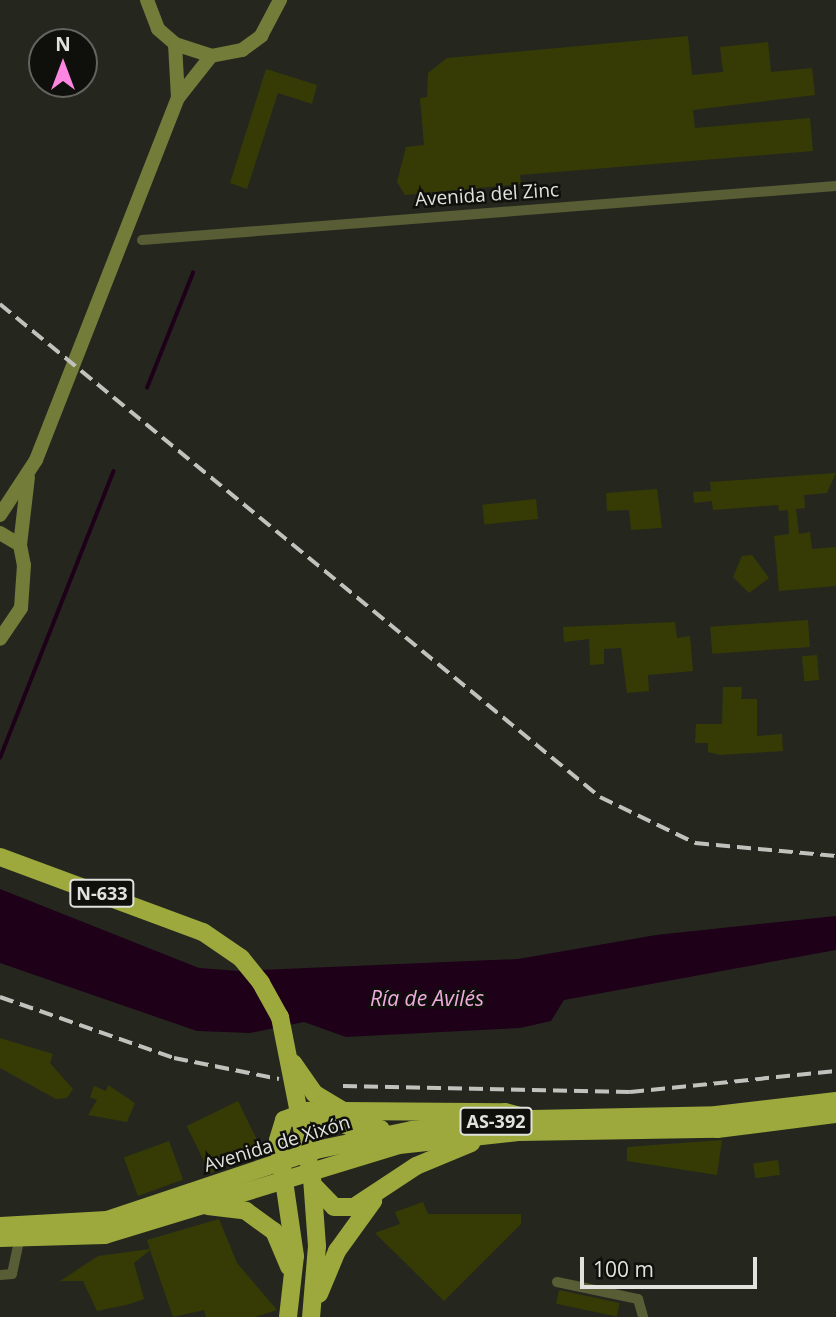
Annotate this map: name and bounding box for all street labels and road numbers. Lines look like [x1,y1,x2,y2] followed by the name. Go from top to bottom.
[414,179,560,211] street label: Avenida del Zinc
[69,878,135,908] road number: N-633
[459,1106,533,1136] road number: AS-392
[201,1111,353,1177] street label: Avenida de Xixón

